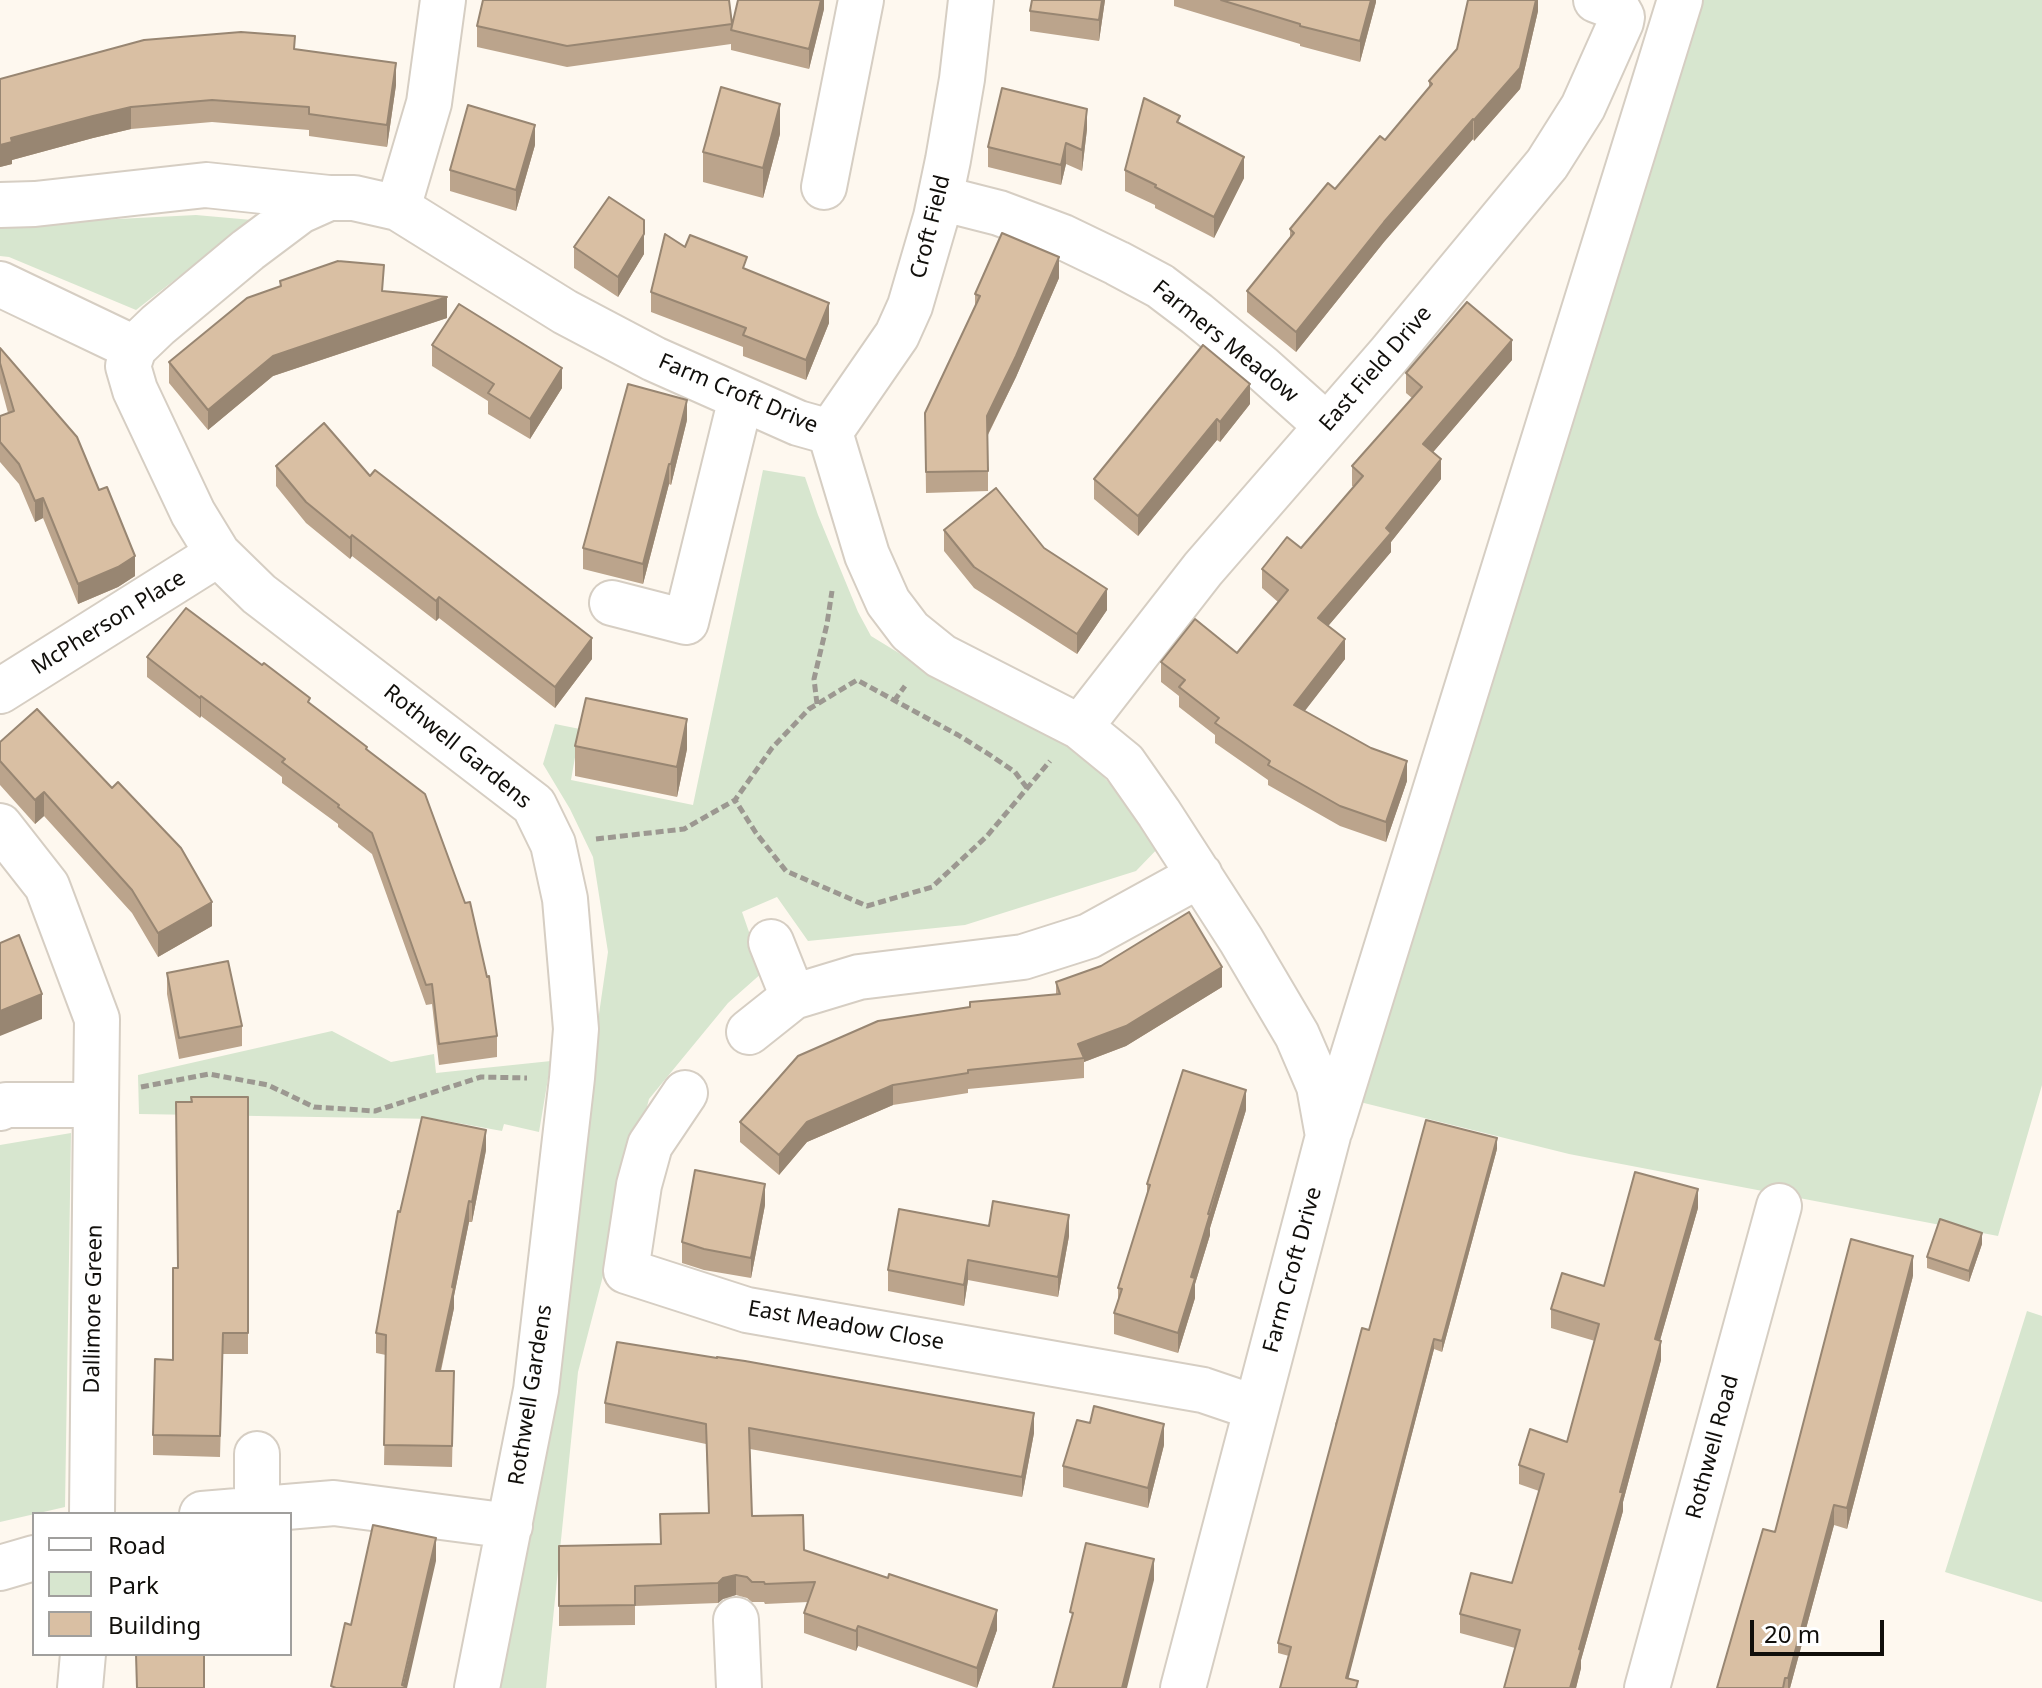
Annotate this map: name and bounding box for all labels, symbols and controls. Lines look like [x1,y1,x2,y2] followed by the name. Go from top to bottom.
[905,172,957,282] street label: Croft Field
[1147,275,1303,409] street label: Farmers Meadow
[1314,301,1438,437] street label: East Field Drive
[654,349,822,439] street label: Farm Croft Drive
[27,565,191,681] street label: McPherson Place
[378,679,536,815] street label: Rothwell Gardens
[1258,1184,1328,1356] street label: Farm Croft Drive
[79,1224,109,1394] street label: Dallimore Green
[746,1296,946,1356] street label: East Meadow Close
[504,1303,558,1487] street label: Rothwell Gardens
[1681,1372,1745,1522] street label: Rothwell Road
[32,1512,292,1656] legend
[108,1528,166,1561] text: Road
[108,1568,159,1601] text: Park
[1754,1604,1888,1654] scale bar
[108,1608,201,1641] text: Building
[1764,1617,1820,1650] text: 20 m

